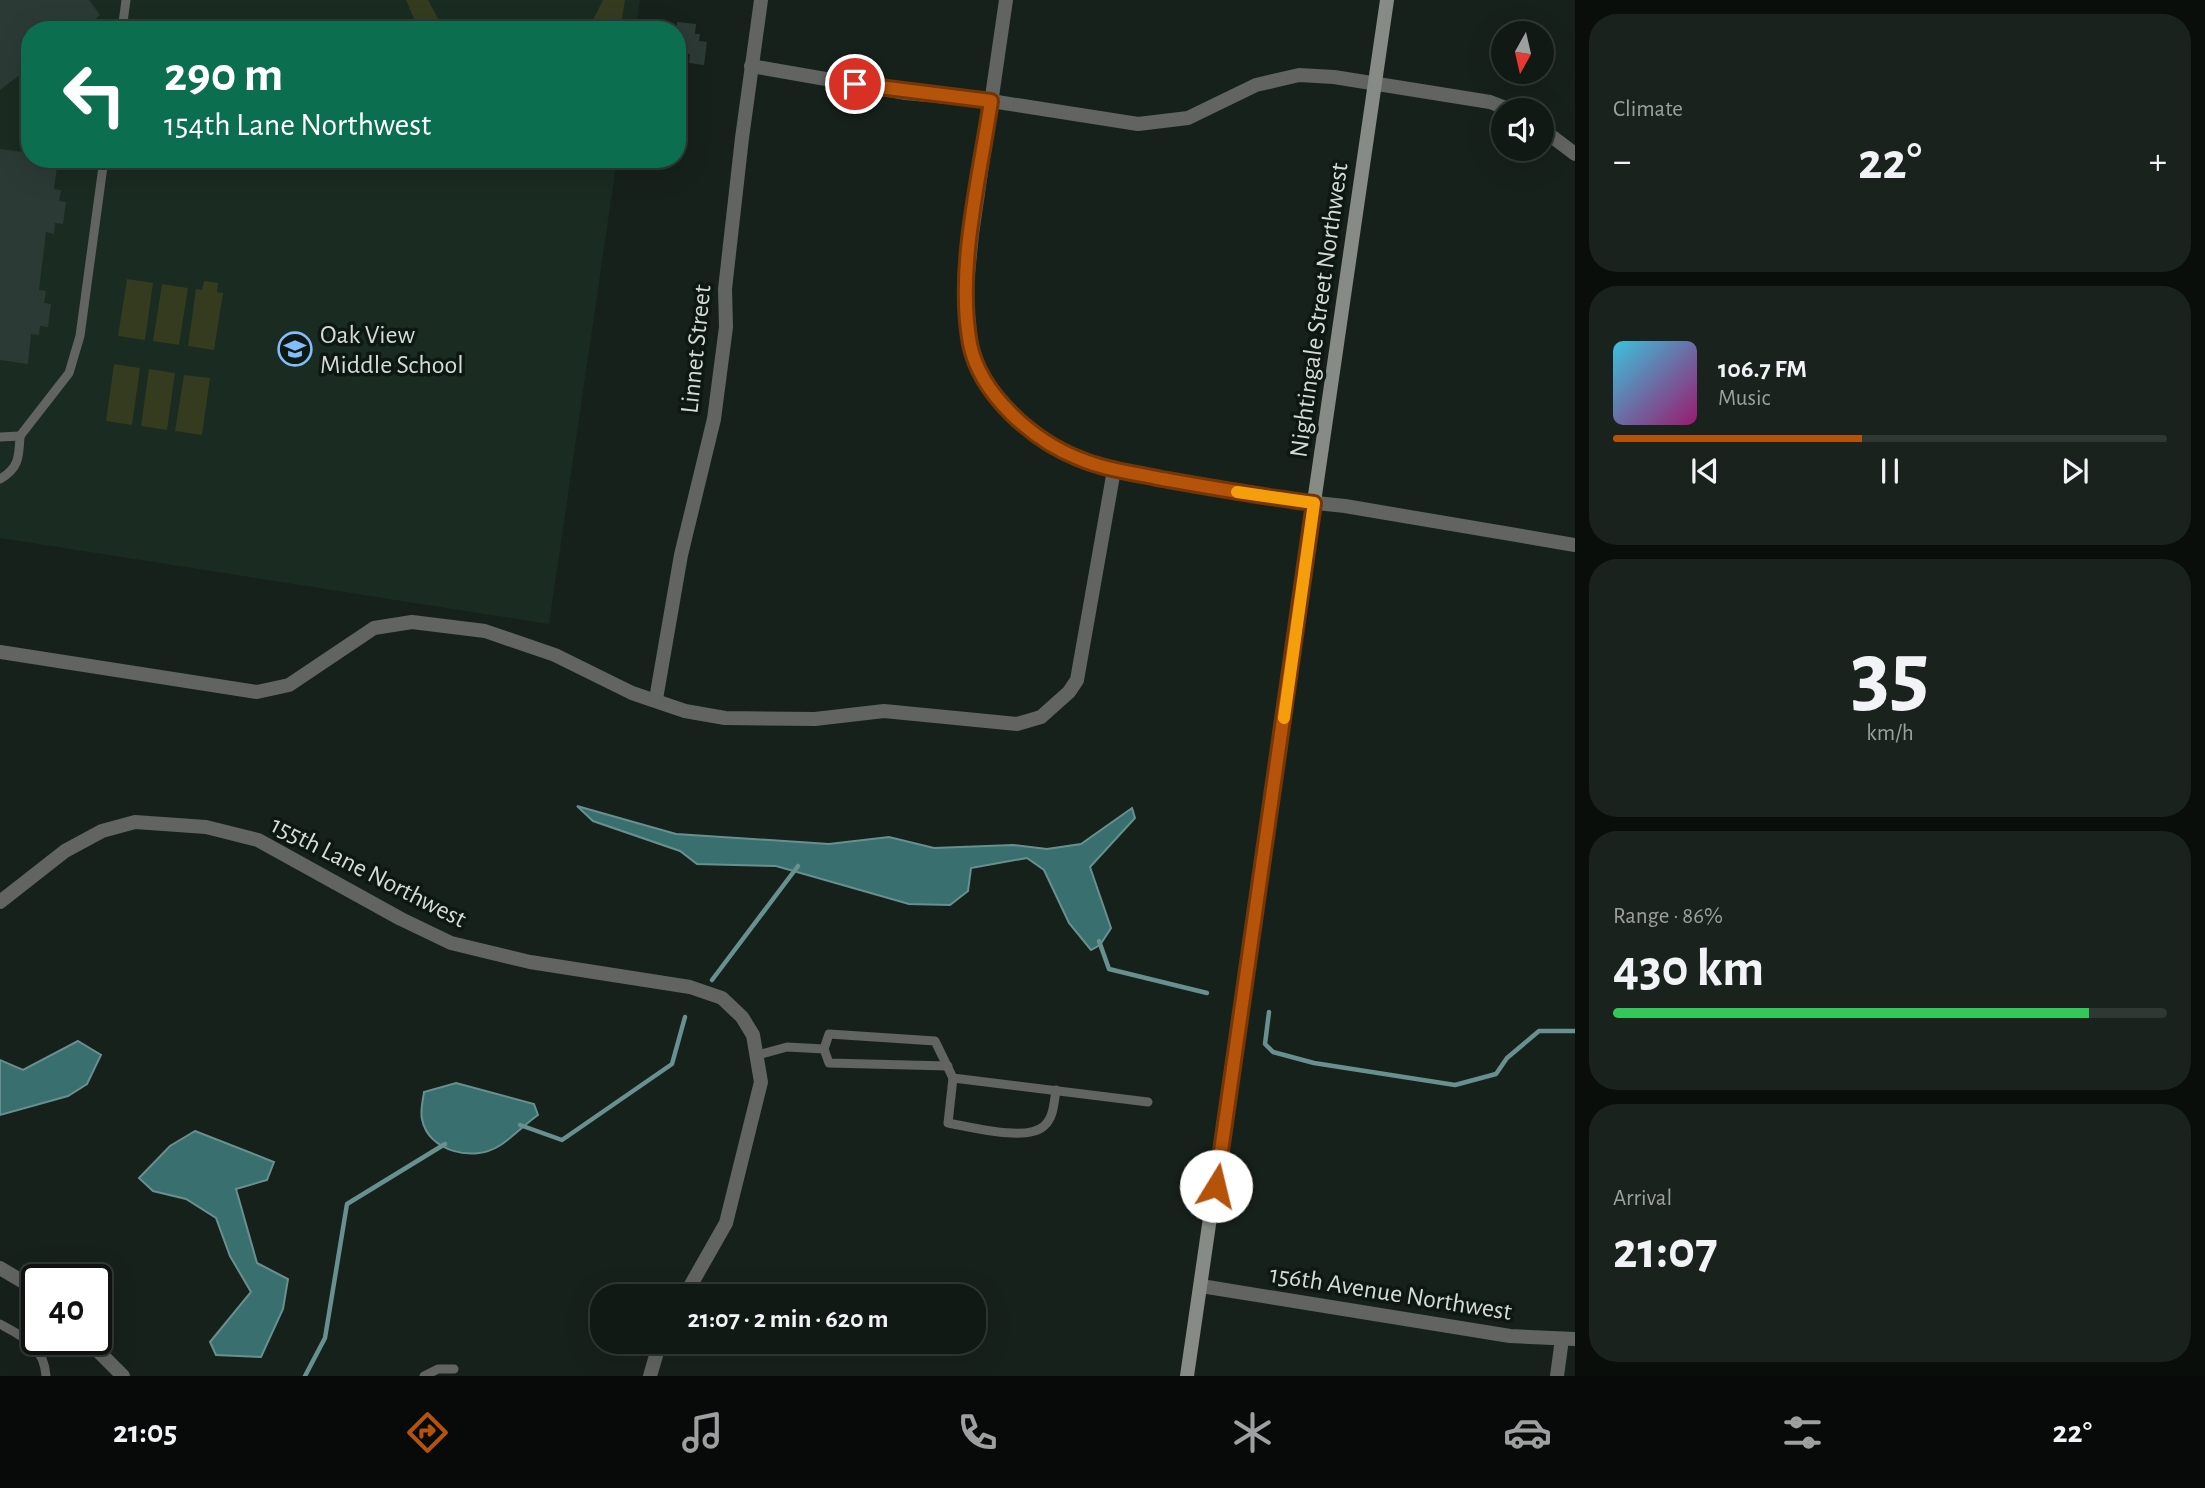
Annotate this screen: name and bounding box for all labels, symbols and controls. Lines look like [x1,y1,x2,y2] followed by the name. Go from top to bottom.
[1491,21,1554,84] north arrow
[1491,21,1554,161] map controls
[49,49,140,140] icon: left
[164,51,283,100] text: 290 m
[825,54,885,114] pin
[836,65,874,103] icon: arrive
[1491,98,1554,161] button: sound
[1613,98,1683,121] text: Climate
[164,109,431,141] text: 154th Lane Northwest
[1858,136,1922,188] text: 22°
[1613,143,1631,181] text: −
[2149,143,2167,181] text: +
[1285,161,1353,459] street label: Nightingale Street Northwest
[676,283,716,415] street label: Linnet Street
[320,322,464,378] place label: Oak View Middle School
[276,330,314,368] school or university icon: Oak View Middle School
[1718,356,1807,382] text: 106.7 FM
[1718,387,1770,410] text: Music
[1686,452,1724,490] icon: previous
[1871,452,1909,490] icon: pause
[2056,452,2094,490] icon: next
[1851,629,1929,720] text: 35
[1866,722,1914,745] text: km/h
[267,811,470,932] street label: 155th Lane Northwest
[1613,905,1723,928] text: Range · 86%
[1613,943,1764,995] text: 430 km
[1179,1149,1253,1223] position arrow
[1613,1187,1672,1210] text: Arrival
[1613,1225,1718,1277] text: 21:07
[1268,1261,1514,1325] street label: 156th Avenue Northwest
[21,1264,112,1355] speed limit sign: 40
[688,1306,888,1332] text: 21:07 · 2 min · 620 m
[403,1408,452,1457] icon: directions
[678,1408,727,1457] icon: music
[953,1408,1002,1457] icon: phone
[1228,1408,1277,1457] icon: climate
[1503,1408,1552,1457] icon: car
[1778,1408,1827,1457] icon: filters
[113,1416,177,1448] text: 21:05
[2052,1416,2092,1448] text: 22°

